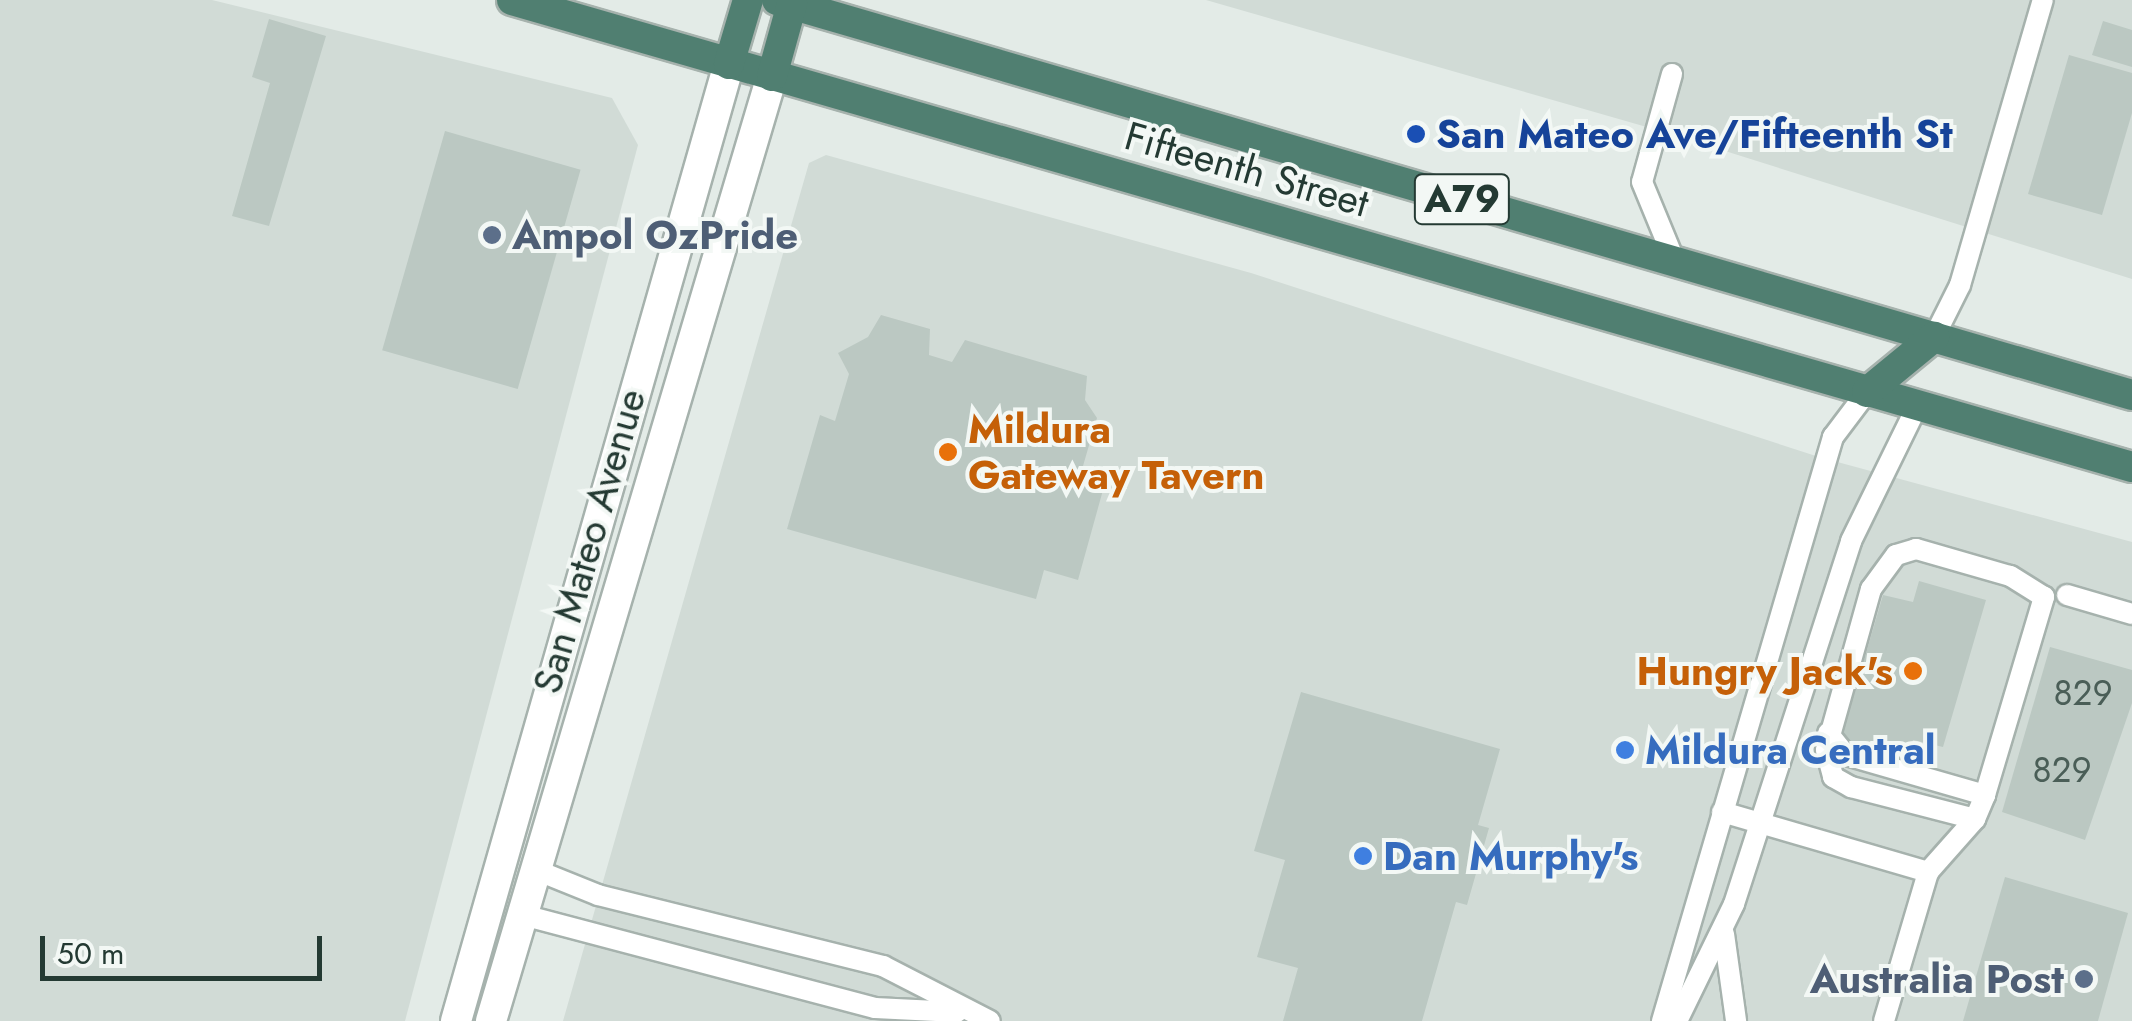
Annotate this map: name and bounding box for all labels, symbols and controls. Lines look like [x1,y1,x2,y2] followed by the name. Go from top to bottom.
[1436,110,1953,158] place label: San Mateo Ave/Fifteenth St
[1119,111,1375,227] street label: Fifteenth Street
[1405,123,1427,145] marker: San Mateo Ave/Fifteenth St
[1412,166,1512,232] road number: A79
[512,211,798,259] place label: Ampol OzPride
[481,224,503,246] marker: Ampol OzPride
[523,383,655,699] street label: San Mateo Avenue
[968,405,1264,499] place label: Mildura Gateway Tavern
[937,441,959,463] marker: Mildura Gateway Tavern
[1637,647,1893,695] place label: Hungry Jack's
[1902,660,1924,682] marker: Hungry Jack's
[2053,672,2113,714] house number: 829
[1645,726,1936,774] place label: Mildura Central
[1614,739,1636,761] marker: Mildura Central
[2032,749,2092,791] house number: 829
[1383,832,1639,880] place label: Dan Murphy's
[1352,845,1374,867] marker: Dan Murphy's
[45,916,328,978] scale bar
[57,932,124,975] text: 50 m
[1810,955,2064,1003] place label: Australia Post
[2073,968,2095,990] marker: Australia Post

